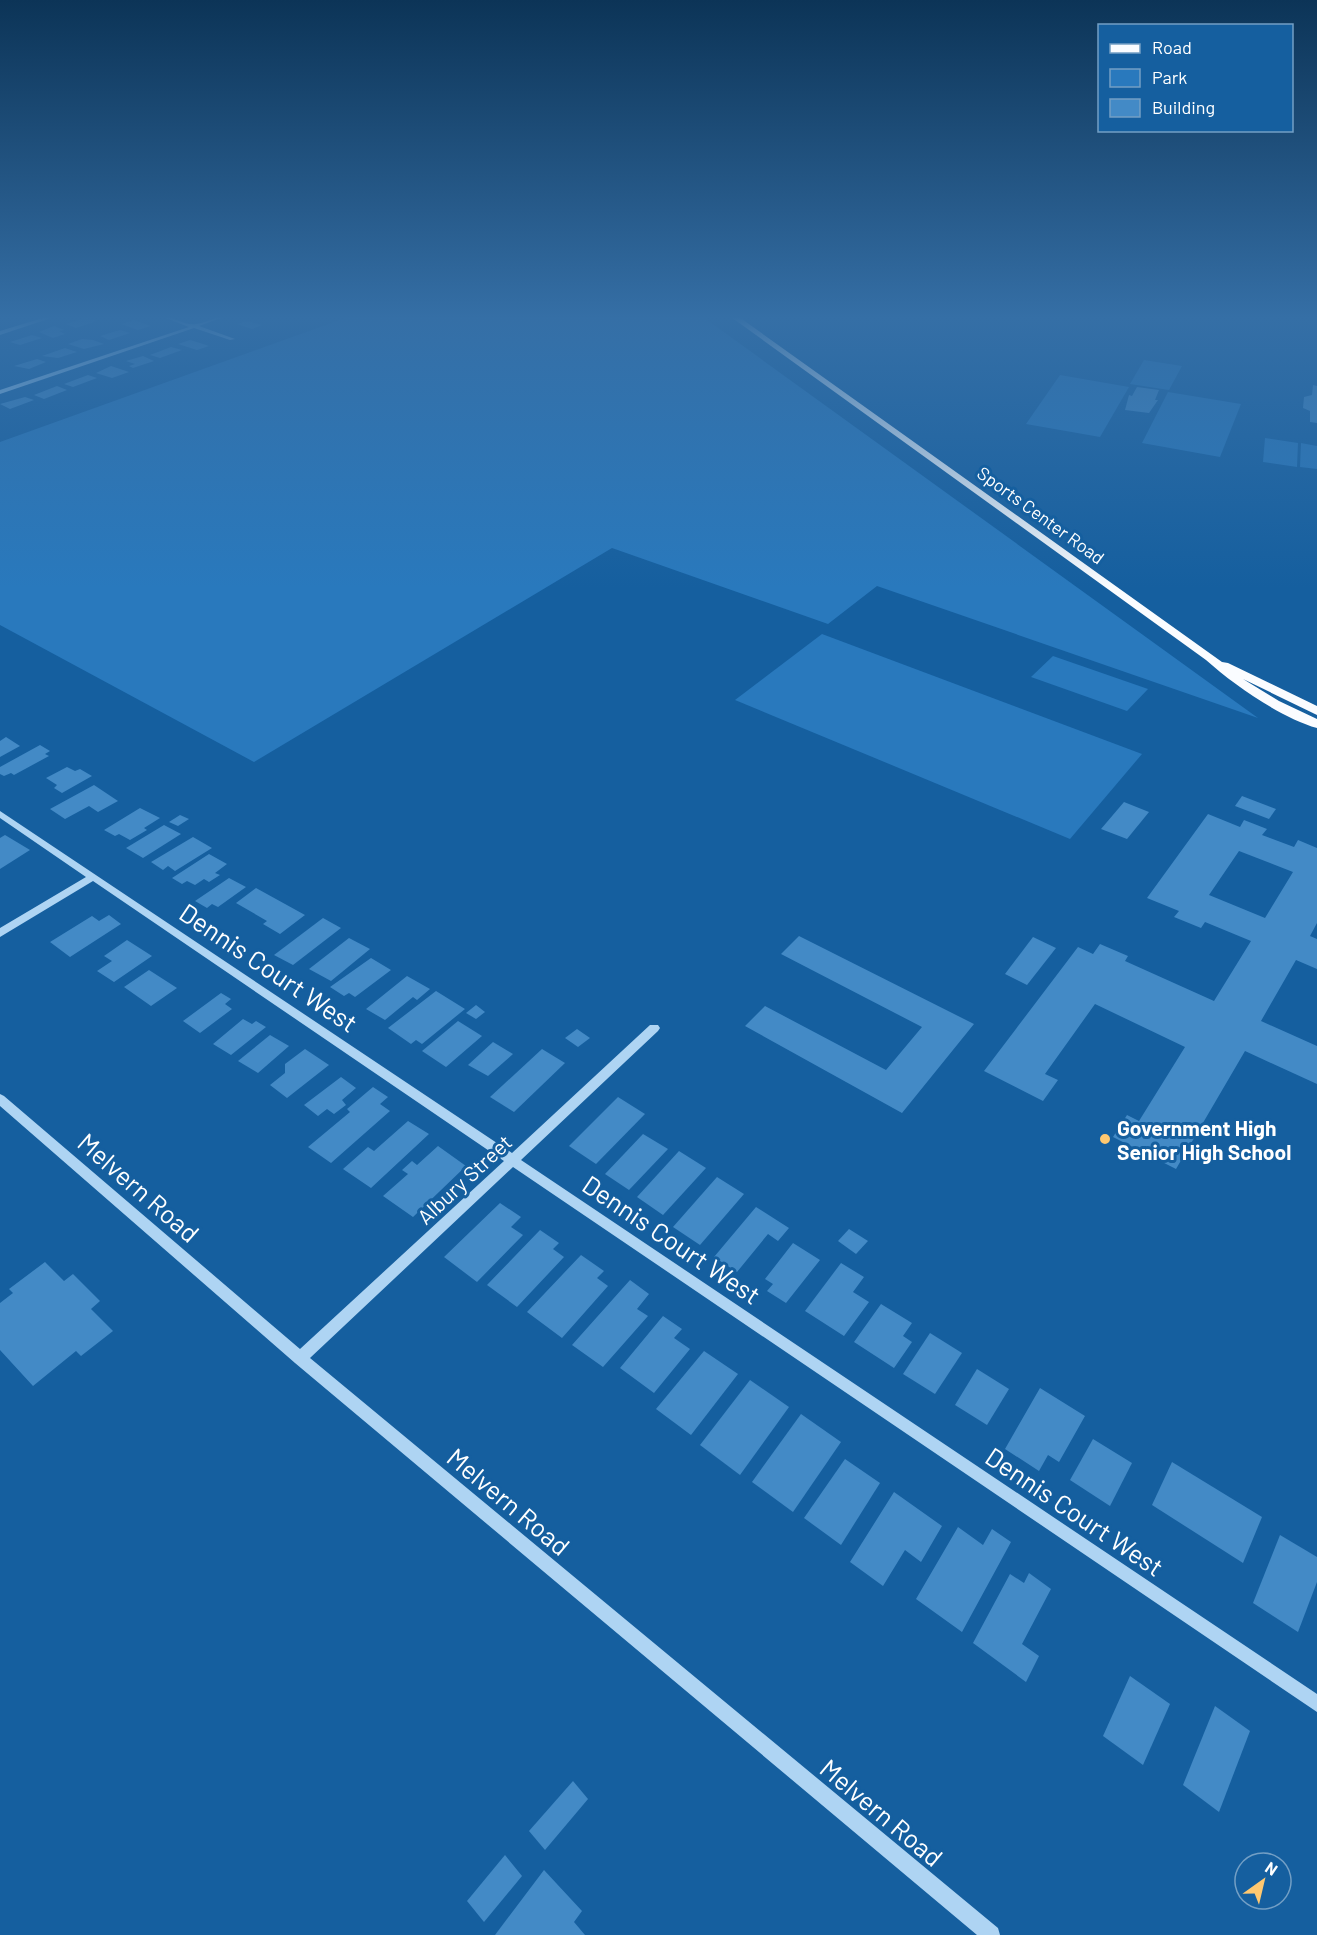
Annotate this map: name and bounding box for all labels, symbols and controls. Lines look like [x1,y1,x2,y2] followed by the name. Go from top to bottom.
[1098,24,1293,132] legend
[1152,36,1192,58] text: Road
[1152,66,1187,88] text: Park
[1152,96,1215,118] text: Building
[973,461,1109,569] street label: Sports Center Road
[174,896,364,1038] street label: Dennis Court West
[1117,1115,1291,1164] place label: Government High Senior High School
[72,1126,206,1248] street label: Melvern Road
[412,1129,516,1229] street label: Albury Street
[1098,1132,1112,1146] marker: Government High Senior High School
[577,1168,767,1310] street label: Dennis Court West
[980,1440,1170,1582] street label: Dennis Court West
[441,1441,577,1561] street label: Melvern Road
[814,1752,950,1872] street label: Melvern Road
[1233,1851,1293,1911] north arrow
[1262,1857,1281,1879] text: N

